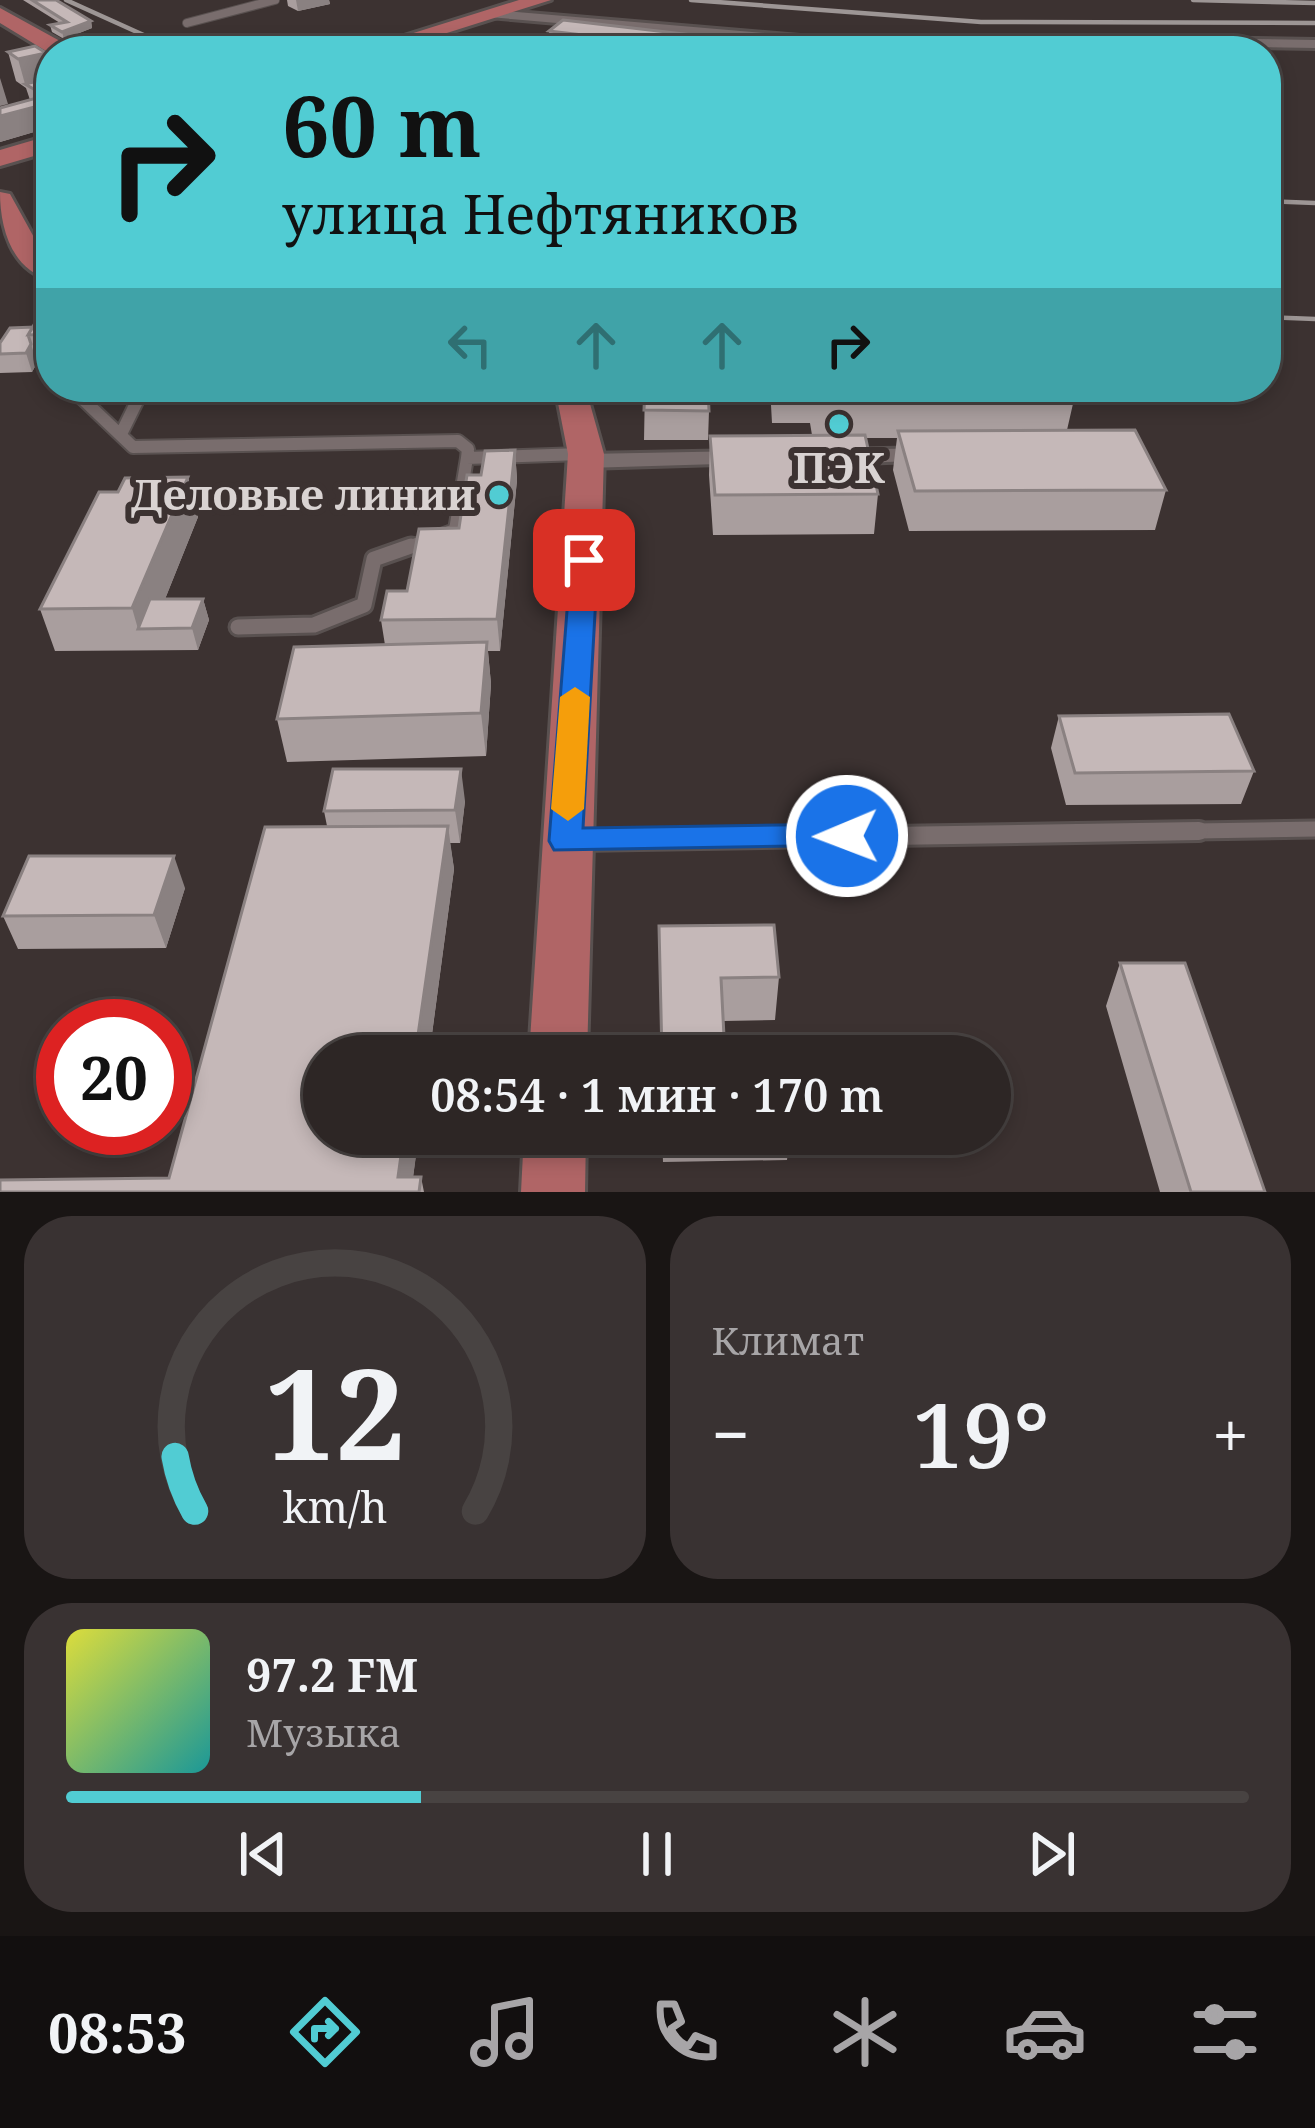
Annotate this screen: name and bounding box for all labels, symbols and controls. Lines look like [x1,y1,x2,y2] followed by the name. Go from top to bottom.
[282,67,482,182] text: 60 m
[84,84,240,240] icon: right
[282,176,799,250] text: улица Нефтяников
[437,312,503,378] icon: left
[563,312,629,378] icon: ahead
[689,312,755,378] icon: ahead
[815,312,881,378] icon: right
[826,411,852,437] marker: ПЭК
[793,438,885,495] place label: ПЭК
[131,465,475,522] place label: Деловые линии
[486,482,512,508] marker: Деловые линии
[533,509,635,611] pin
[551,527,617,593] icon: arrive
[784,773,910,899] position arrow
[36,999,192,1155] speed limit sign: 20
[430,1064,884,1125] text: 08:54 · 1 мин · 170 m
[712,1313,864,1366] text: Климат
[264,1327,405,1497] text: 12
[912,1372,1050,1494] text: 19°
[712,1388,750,1478] text: −
[1212,1388,1249,1478] text: +
[282,1476,387,1535] text: km/h
[246,1644,418,1705] text: 97.2 FM
[246,1705,401,1758] text: Музыка
[230,1821,296,1887] icon: previous
[624,1821,690,1887] icon: pause
[1019,1821,1085,1887] icon: next
[283,1990,367,2074] icon: directions
[463,1990,547,2074] icon: music
[643,1990,727,2074] icon: phone
[823,1990,907,2074] icon: climate
[1003,1990,1087,2074] icon: car
[1183,1990,1267,2074] icon: filters
[48,1995,187,2069] text: 08:53

